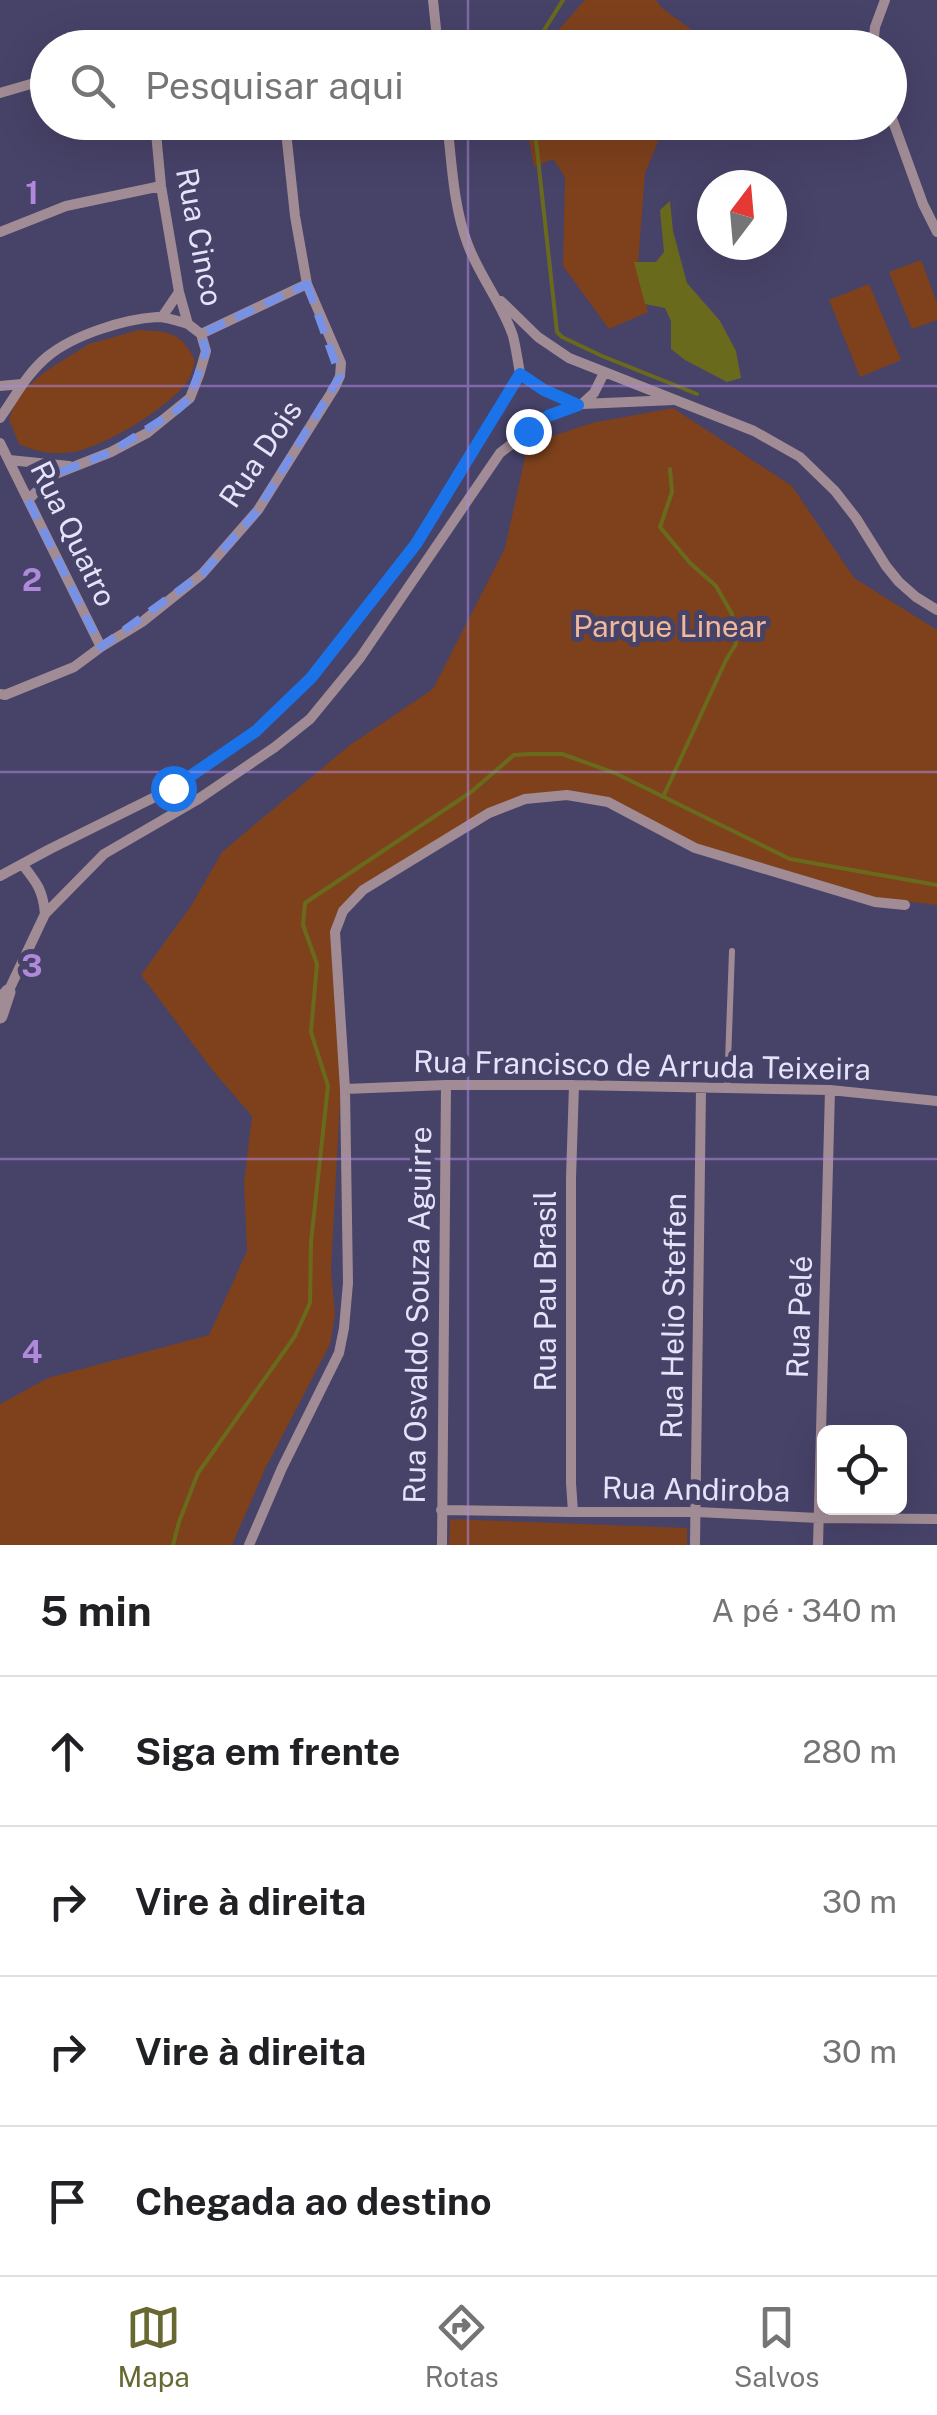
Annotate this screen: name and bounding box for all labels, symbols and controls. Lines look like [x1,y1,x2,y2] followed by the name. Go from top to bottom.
[30,30,907,140] search box
[65,58,120,113] icon: search
[145,63,404,108] text: Pesquisar aqui
[169,165,231,309] street label: Rua Cinco
[697,170,787,260] north arrow
[25,174,39,211] text: 1
[211,393,309,514] street label: Rua Dois
[506,409,552,455] route end
[23,455,125,612] street label: Rua Quatro
[22,561,42,598] text: 2
[573,608,767,644] park label: Parque Linear
[151,766,197,812] route start
[21,947,43,984] text: 3
[413,1043,871,1087] street label: Rua Francisco de Arruda Teixeira
[396,1126,438,1504] street label: Rua Osvaldo Souza Aguirre
[527,1190,563,1392] street label: Rua Pau Brasil
[653,1193,693,1439] street label: Rua Helio Steffen
[779,1255,819,1379] street label: Rua Pelé
[22,1333,43,1370] text: 4
[817,1425,907,1515] map controls
[817,1425,907,1515] button: locate
[602,1469,791,1509] street label: Rua Andiroba
[40,1586,152,1635] text: 5 min
[712,1592,897,1629] text: A pé · 340 m
[40,1724,95,1779] icon: ahead
[135,1729,401,1774] text: Siga em frente
[802,1733,897,1770] text: 280 m
[40,1874,95,1929] icon: right
[135,1879,366,1924] text: Vire à direita
[822,1883,897,1920] text: 30 m
[40,2024,95,2079] icon: right
[135,2029,366,2074] text: Vire à direita
[822,2033,897,2070] text: 30 m
[40,2174,95,2229] icon: arrive
[135,2179,492,2224] text: Chegada ao destino
[118,2300,190,2393] tab: Mapa
[425,2300,499,2393] tab: Rotas
[734,2300,819,2393] tab: Salvos

